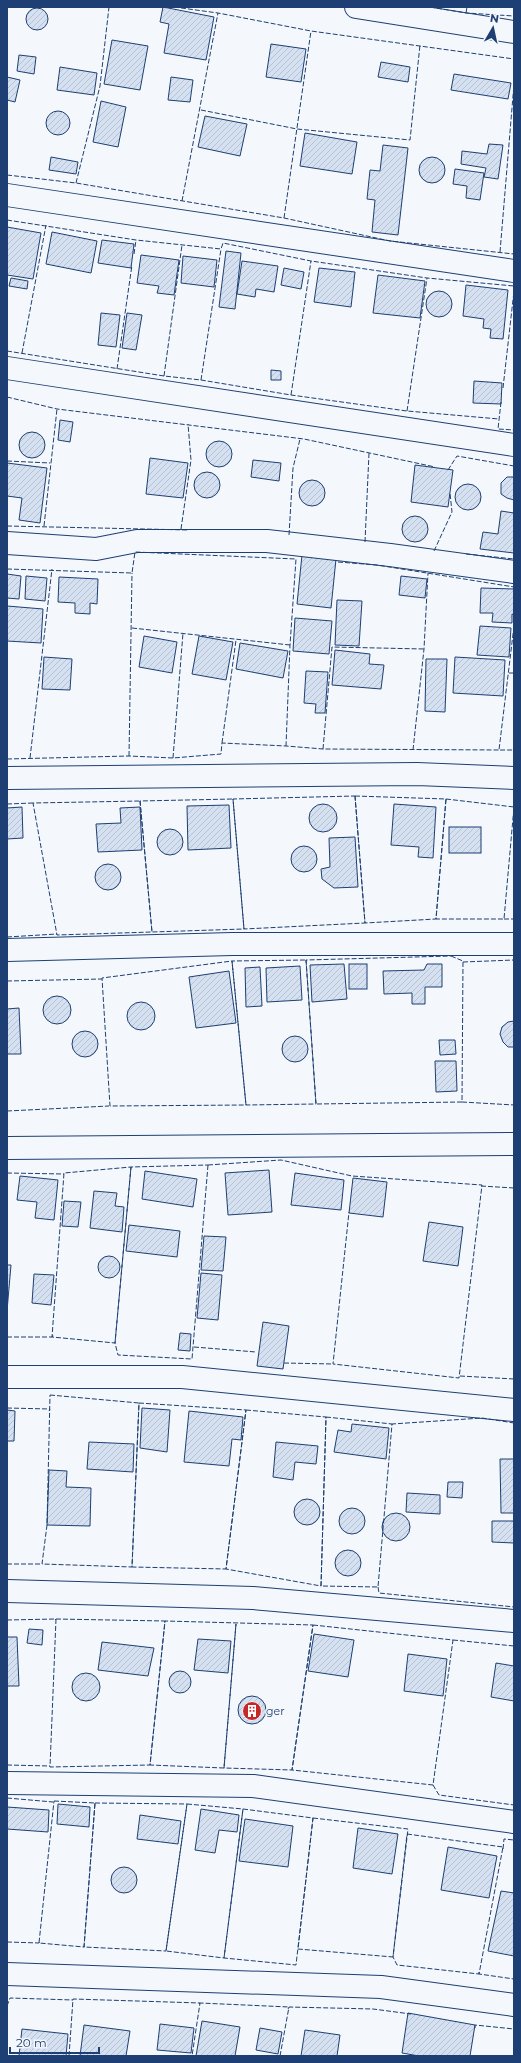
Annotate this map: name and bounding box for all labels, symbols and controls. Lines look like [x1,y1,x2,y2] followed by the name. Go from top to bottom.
[473,8,513,48] north arrow
[489,11,500,26] text: N
[241,1700,263,1722] building icon: ger
[266,1704,285,1718] place label: ger
[10,2029,99,2055] scale bar
[16,2035,47,2050] text: 20 m

